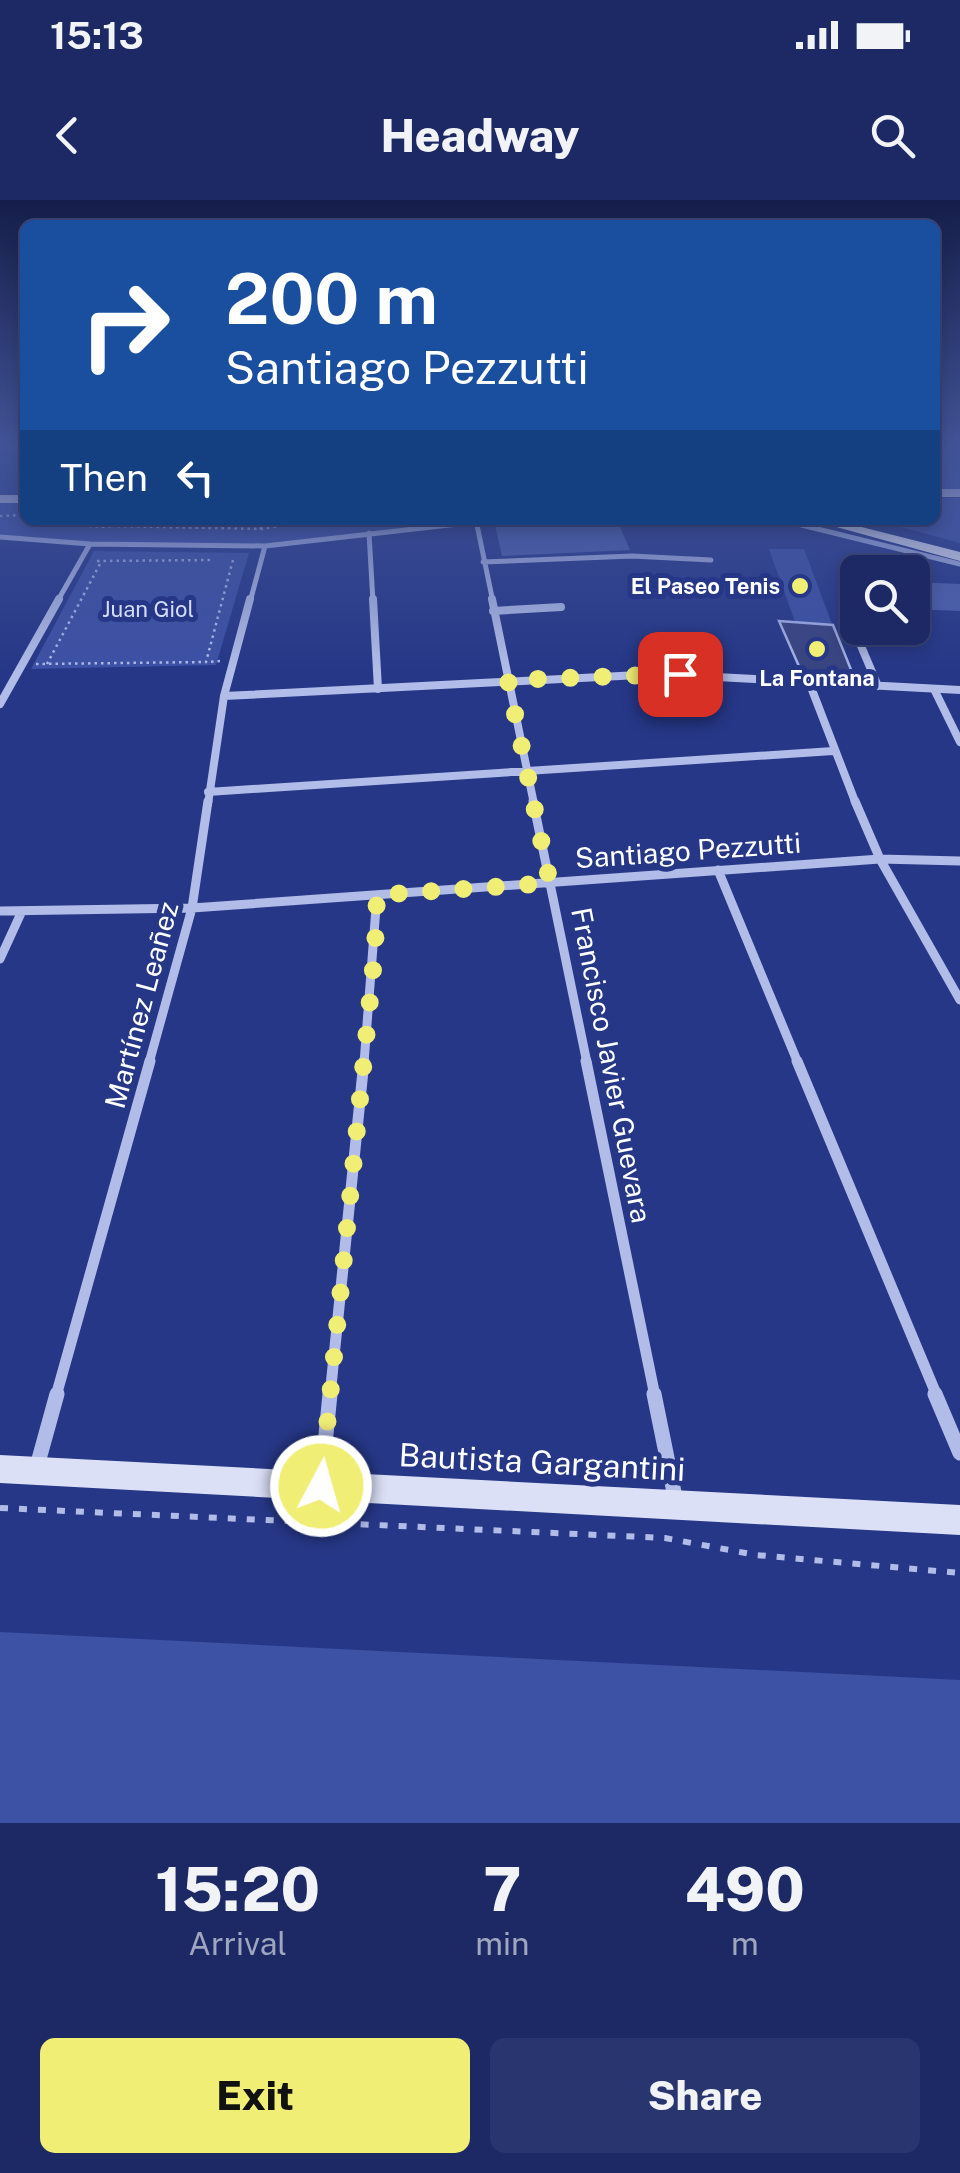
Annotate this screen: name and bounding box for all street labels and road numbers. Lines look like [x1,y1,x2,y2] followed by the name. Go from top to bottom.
[574,826,802,874] street label: Santiago Pezzutti
[98,898,184,1112] street label: Martínez Leañez
[565,905,659,1225] street label: Francisco Javier Guevara
[398,1436,686,1488] street label: Bautista Gargantini

